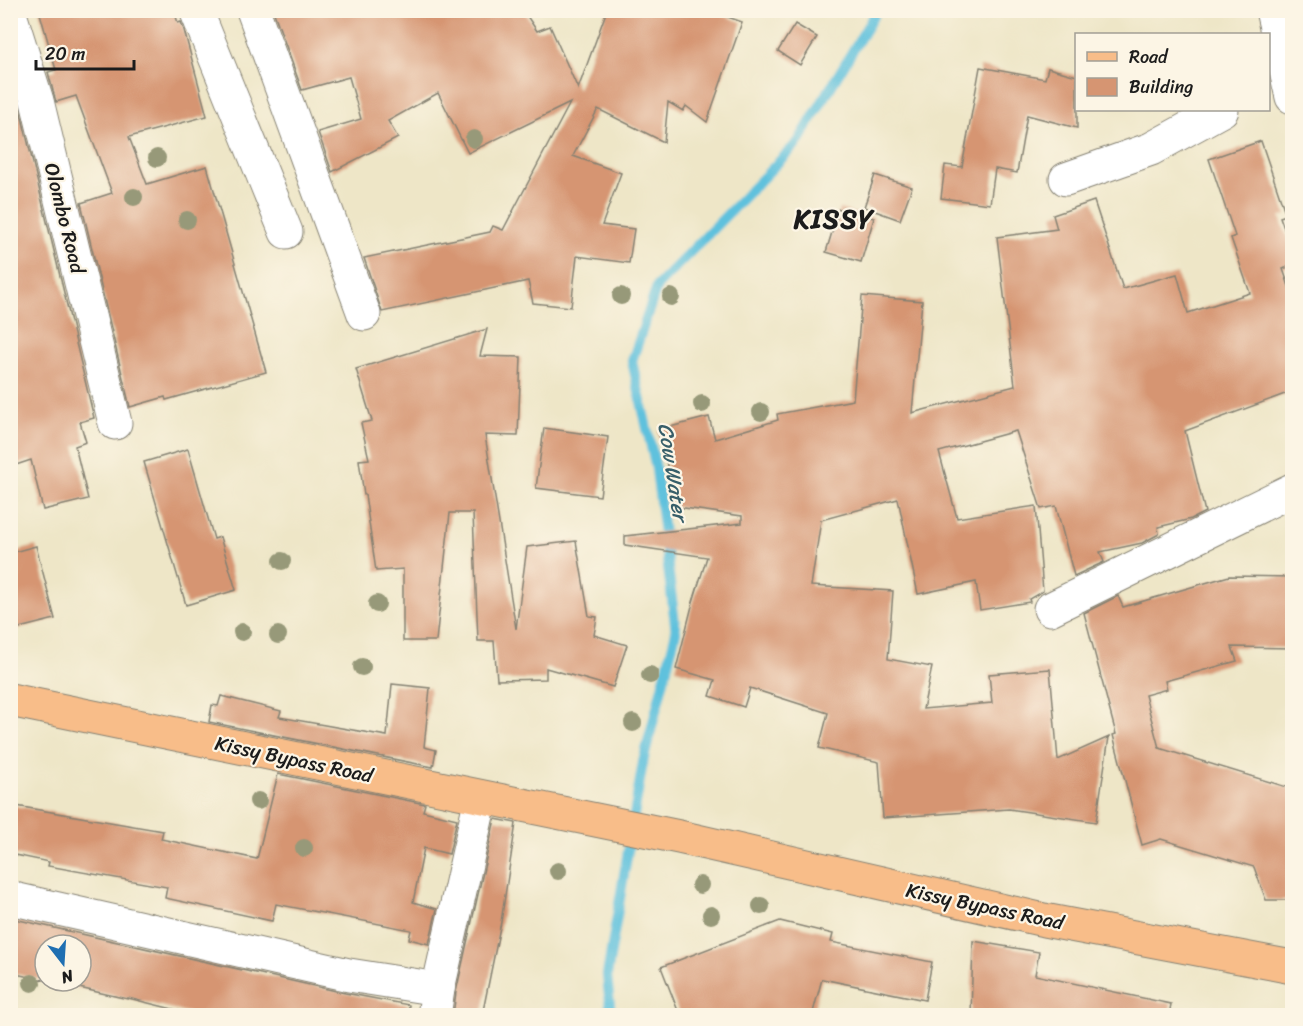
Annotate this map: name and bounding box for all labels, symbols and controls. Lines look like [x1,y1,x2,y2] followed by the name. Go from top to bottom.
[36,33,134,71] scale bar
[1075,33,1270,111] legend
[45,38,85,70] text: 20 m
[1129,41,1169,73] text: Road
[1129,71,1193,103] text: Building
[34,159,95,279] street label: Olombo Road
[793,196,875,242] district label: KISSY
[647,420,700,527] water label: Cow Water
[212,726,378,794] street label: Kissy Bypass Road
[903,873,1069,941] street label: Kissy Bypass Road
[33,933,93,993] north arrow
[57,961,78,993] text: N

